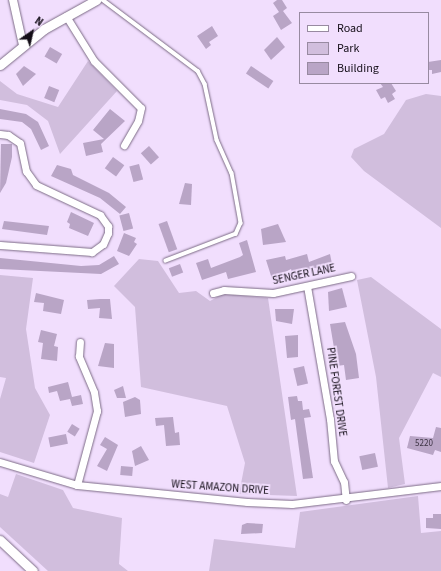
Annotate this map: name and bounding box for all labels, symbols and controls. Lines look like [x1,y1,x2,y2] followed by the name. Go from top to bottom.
[12,12,52,52] north arrow
[299,12,429,84] legend
[32,13,46,30] text: N
[337,20,363,37] text: Road
[337,40,359,57] text: Park
[337,60,379,77] text: Building
[271,262,337,288] street label: SENGER LANE
[323,346,349,438] street label: PINE FOREST DRIVE
[415,439,433,449] house number: 5220
[171,478,269,498] street label: WEST AMAZON DRIVE

